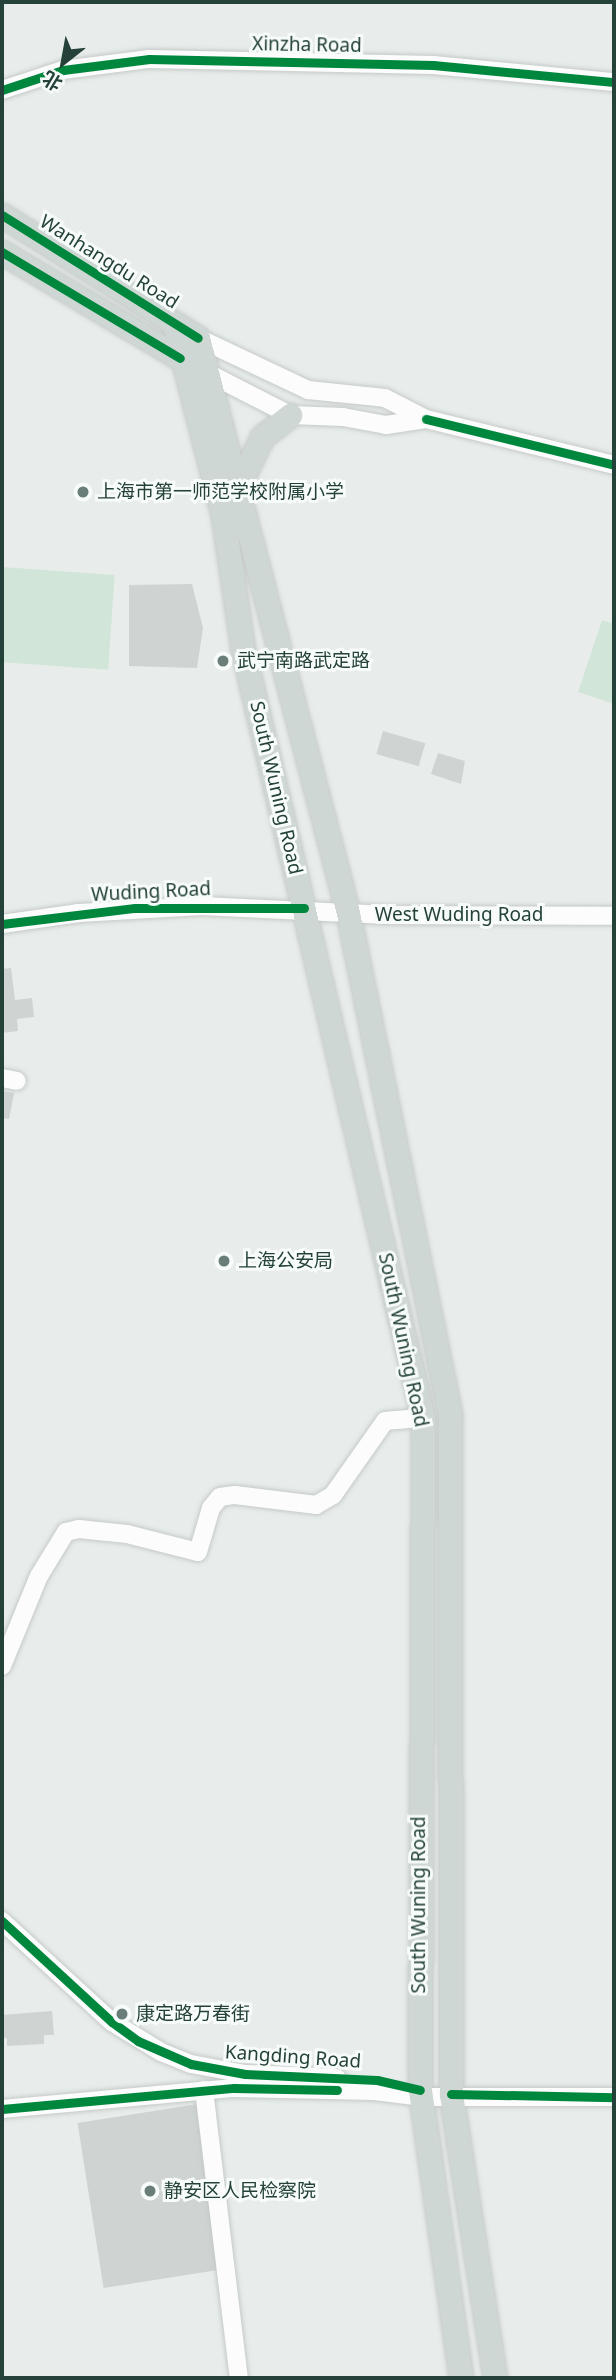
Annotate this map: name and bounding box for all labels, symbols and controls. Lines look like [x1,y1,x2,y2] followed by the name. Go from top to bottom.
[28,28,98,98] north arrow
[252,33,362,57] street label: Xinzha Road
[37,65,67,97] text: 北
[35,210,183,314] street label: Wanhangdu Road
[97,481,344,503] place label: 上海市第一师范学校附属小学
[75,484,91,500] marker: 上海市第一师范学校附属小学
[237,650,370,672] place label: 武宁南路武定路
[215,653,231,669] marker: 武宁南路武定路
[245,699,307,877] street label: South Wuning Road
[91,877,211,907] street label: Wuding Road
[375,904,543,926] street label: West Wuding Road
[238,1250,333,1272] place label: 上海公安局
[373,1251,433,1429] street label: South Wuning Road
[216,1253,232,1269] marker: 上海公安局
[408,1816,430,1994] street label: South Wuning Road
[136,2003,250,2025] place label: 康定路万春街
[114,2006,130,2022] marker: 康定路万春街
[224,2041,362,2073] street label: Kangding Road
[164,2180,316,2202] place label: 静安区人民检察院
[142,2183,158,2199] marker: 静安区人民检察院

